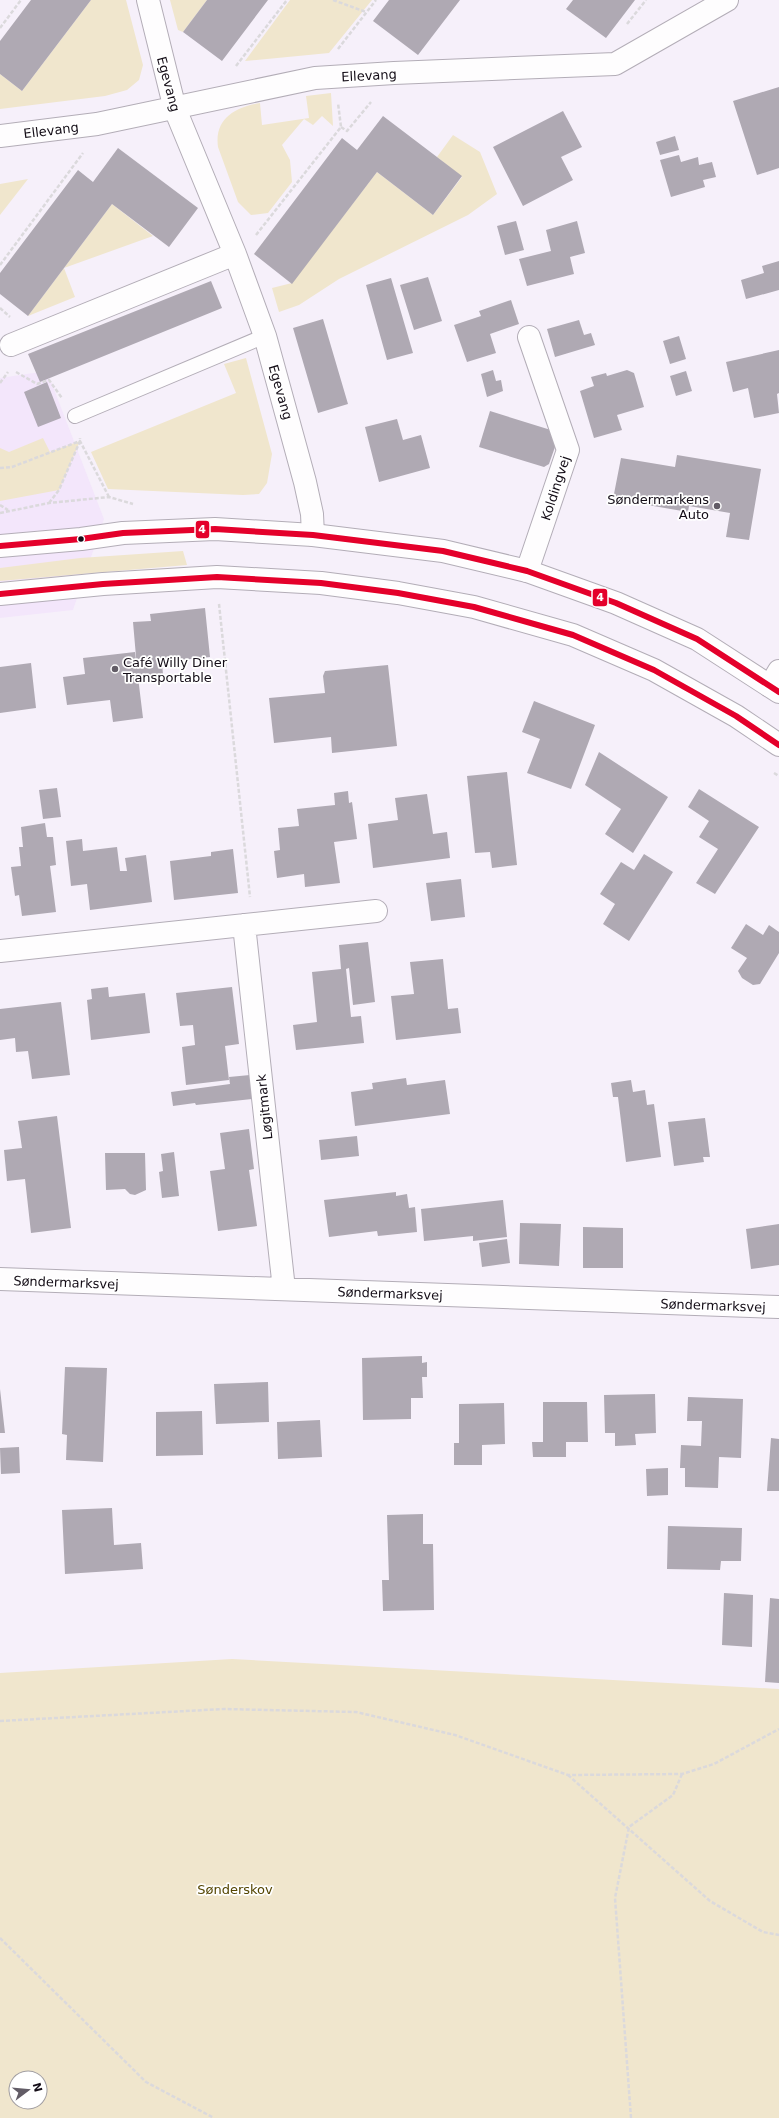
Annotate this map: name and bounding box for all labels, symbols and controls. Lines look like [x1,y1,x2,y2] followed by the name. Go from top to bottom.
[154,55,183,113] street label: Egevang
[341,67,397,84] street label: Ellevang
[23,120,80,141] street label: Ellevang
[266,363,296,421] street label: Egevang
[538,454,573,522] street label: Koldingvej
[607,492,709,522] place label: Søndermarkens Auto
[712,501,722,511] marker: Søndermarkens Auto
[195,520,210,539] line badge: 4
[198,523,206,536] text: 4
[76,534,86,544] unlabelled marker
[592,588,608,607] line badge: 4
[596,591,604,604] text: 4
[122,655,228,685] place label: Café Willy Diner Transportable
[110,664,120,674] marker: Café Willy Diner Transportable
[254,1073,275,1140] street label: Løgitmark
[13,1273,119,1292] street label: Søndermarksvej
[337,1284,443,1303] street label: Søndermarksvej
[660,1296,766,1315] street label: Søndermarksvej
[197,1882,273,1897] park label: Sønderskov
[8,2070,48,2110] north arrow
[30,2081,45,2094] text: N

